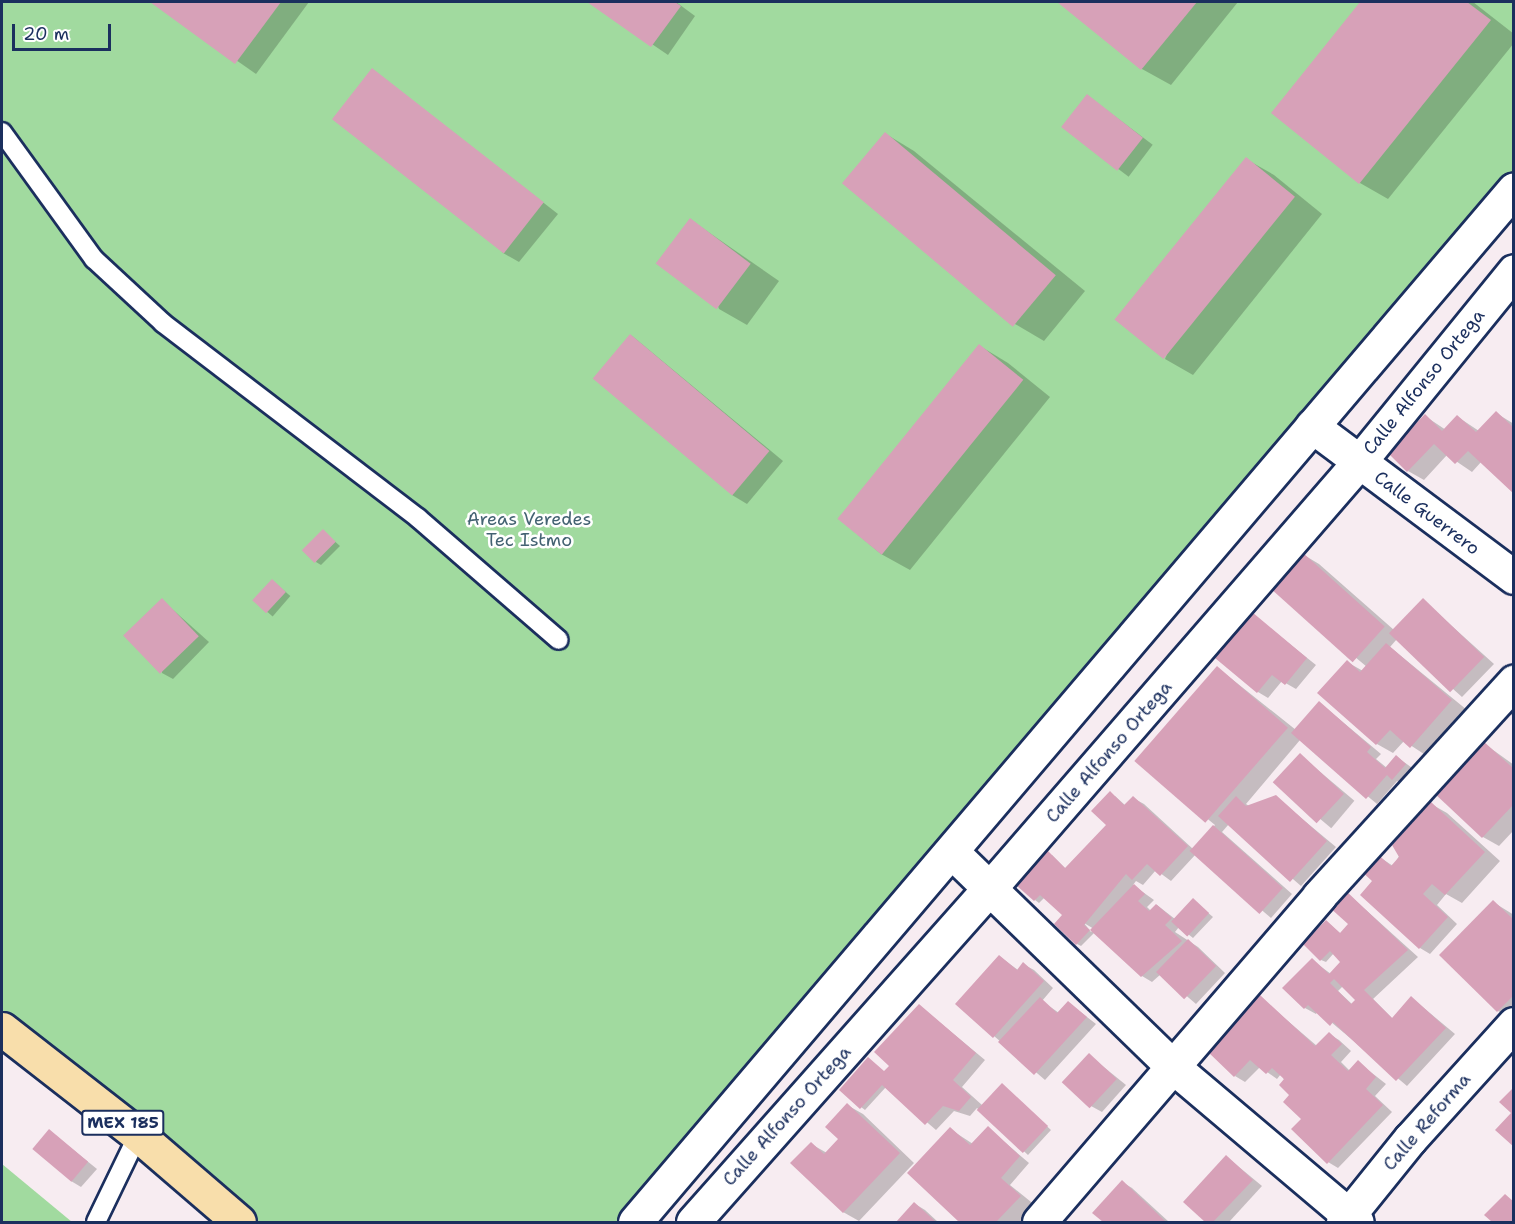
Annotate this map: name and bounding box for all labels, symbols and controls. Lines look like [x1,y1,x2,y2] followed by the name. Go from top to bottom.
[15,12,114,50] scale bar
[23,22,69,46] text: 20 m
[1359,305,1489,459] street label: Calle Alfonso Ortega
[1370,466,1484,560] street label: Calle Guerrero
[467,509,591,552] park label: Areas Veredes Tec Istmo
[1042,677,1176,827] street label: Calle Alfonso Ortega
[718,1042,856,1190] street label: Calle Alfonso Ortega
[1379,1069,1475,1175] street label: Calle Reforma
[81,1110,165,1136] road number: MEX 185

